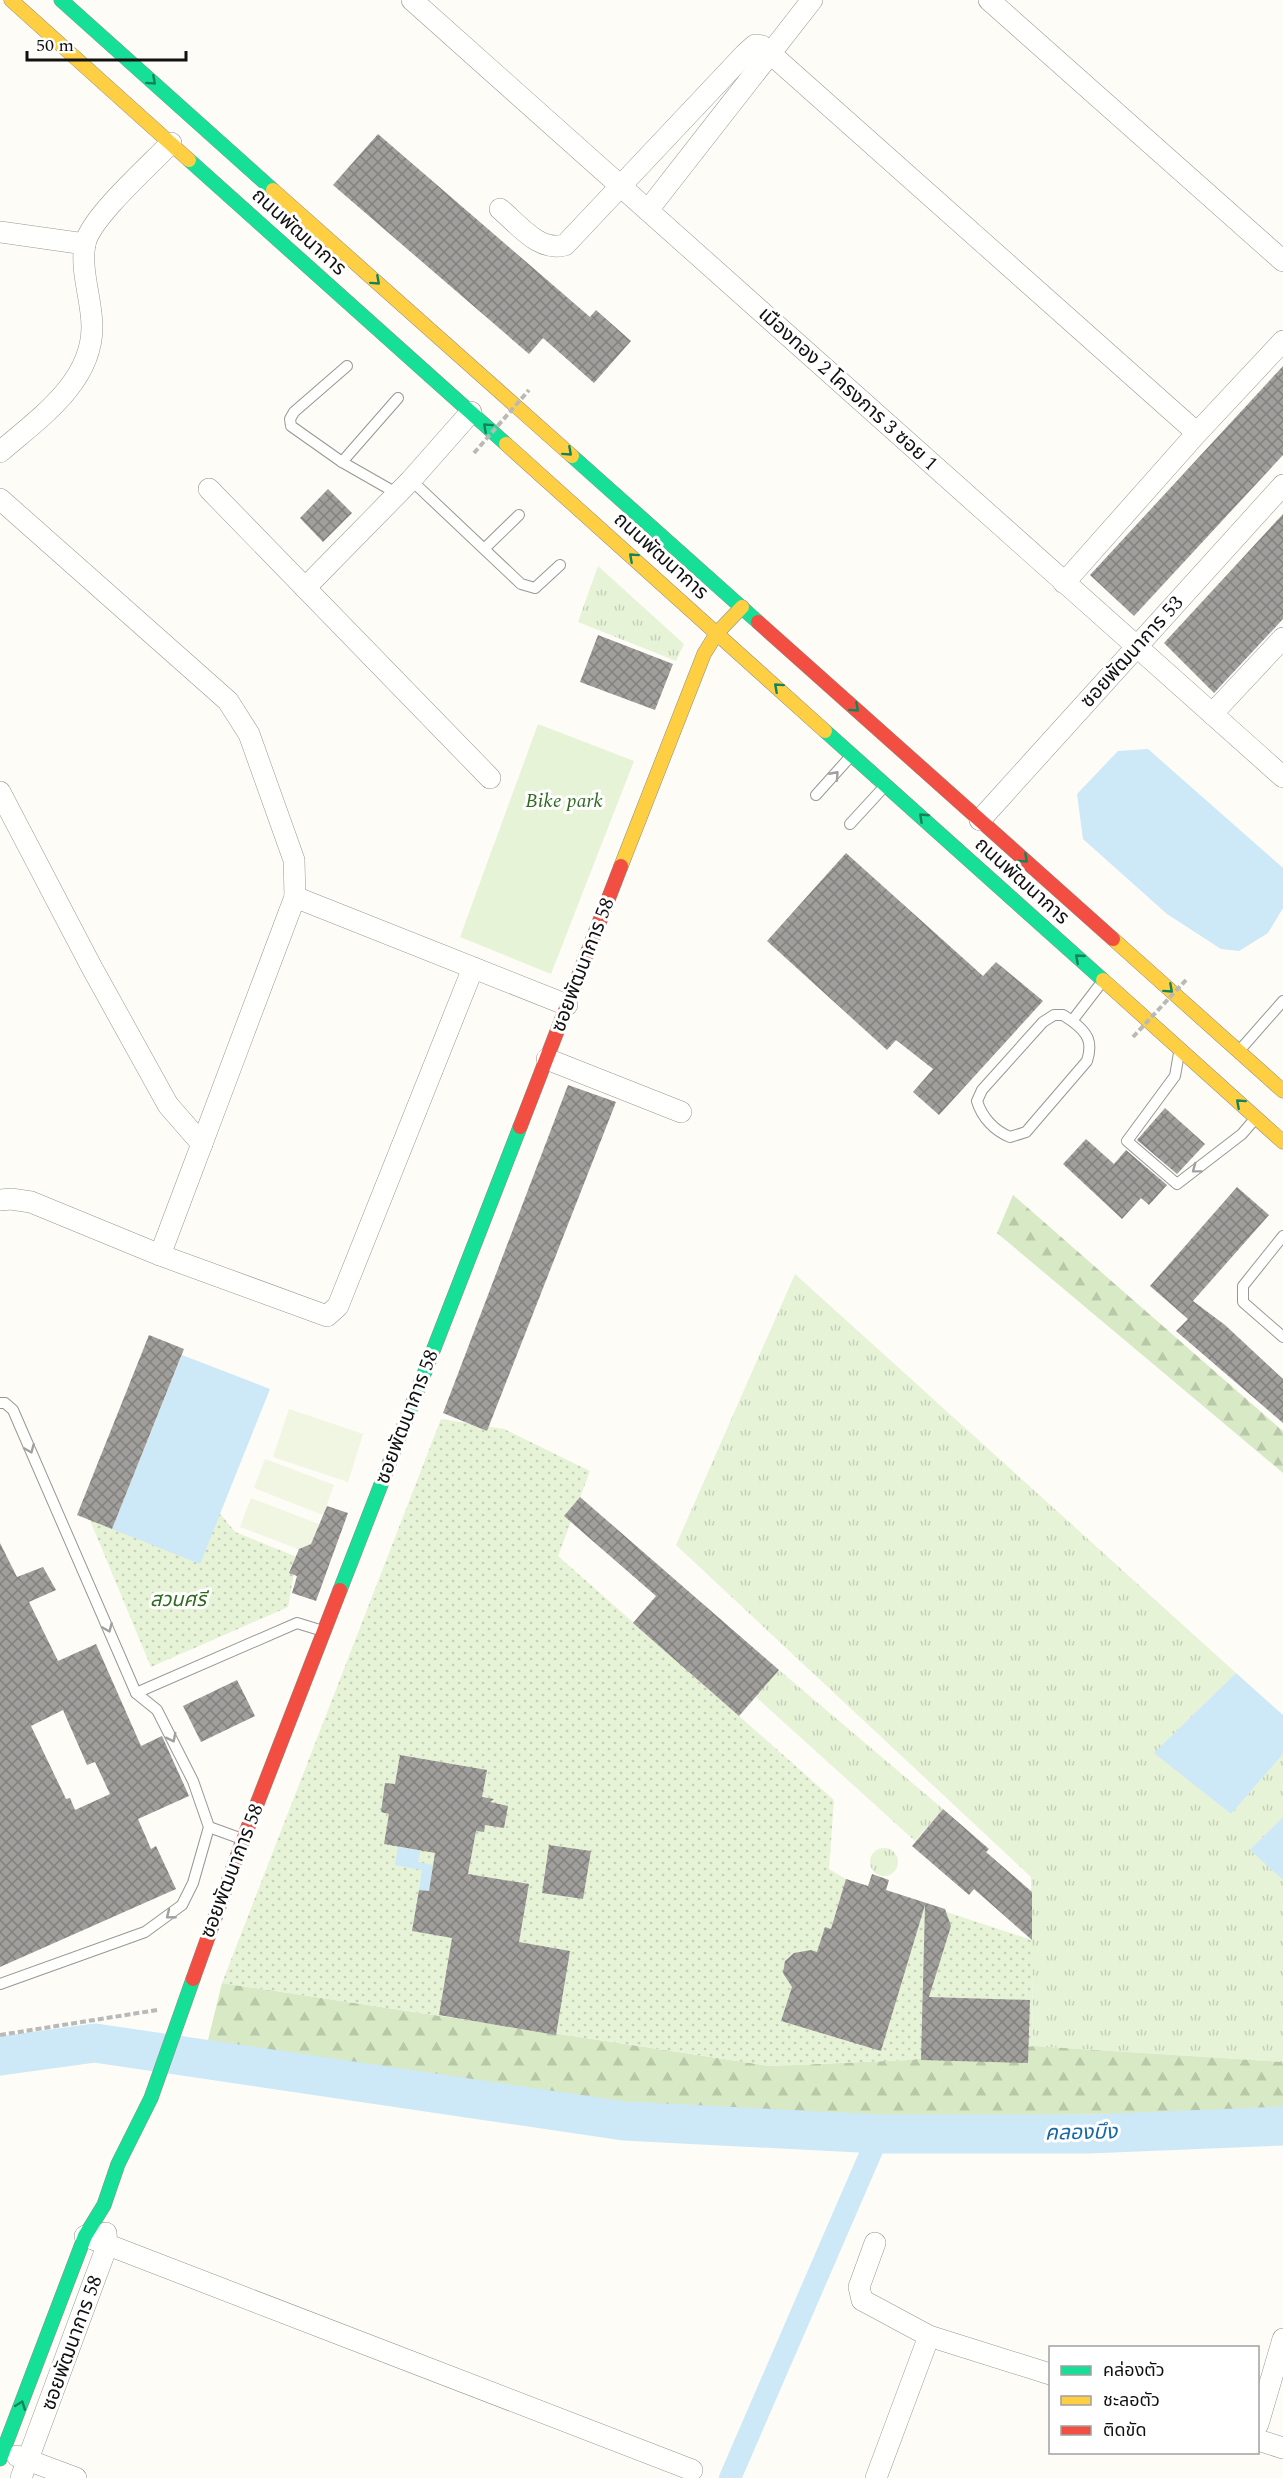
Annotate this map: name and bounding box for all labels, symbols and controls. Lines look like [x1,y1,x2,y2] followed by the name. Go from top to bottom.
[27,24,186,62] scale bar
[36,32,74,59] text: 50 m
[145,74,156,85] one-way arrow
[245,181,353,283] street label: ถนนพัฒนาการ
[369,274,380,285] one-way arrow
[751,300,945,478] street label: เมืองทอง 2 โครงการ 3 ซอย 1
[484,423,494,434] one-way arrow
[562,445,572,456] one-way arrow
[607,505,715,607] street label: ถนนพัฒนาการ
[629,553,639,564] one-way arrow
[1073,589,1191,715] street label: ซอยพัฒนาการ 53
[774,683,784,694] one-way arrow
[848,701,859,712] one-way arrow
[828,771,839,782] one-way arrow
[525,786,603,816] park label: Bike park
[919,814,930,825] one-way arrow
[968,830,1076,932] street label: ถนนพัฒนาการ
[1017,852,1028,863] one-way arrow
[544,893,622,1037] street label: ซอยพัฒนาการ 58
[1075,954,1086,965] one-way arrow
[1162,982,1173,993] one-way arrow
[1236,1099,1246,1110] one-way arrow
[1192,1162,1203,1173] one-way arrow
[368,1345,446,1489] street label: ซอยพัฒนาการ 58
[23,1443,35,1454] one-way arrow
[150,1585,210,1615] park label: สวนศรี
[100,1622,112,1633] one-way arrow
[164,1732,176,1743] one-way arrow
[193,1799,271,1943] street label: ซอยพัฒนาการ 58
[166,1907,177,1918] one-way arrow
[1045,2116,1119,2150] water label: คลองบึง
[34,2271,110,2415] street label: ซอยพัฒนาการ 58
[1049,2346,1259,2454] legend
[1103,2357,1165,2384] text: คล่องตัว
[1103,2387,1160,2414] text: ชะลอตัว
[14,2400,26,2411] one-way arrow
[1103,2417,1146,2444] text: ติดขัด

